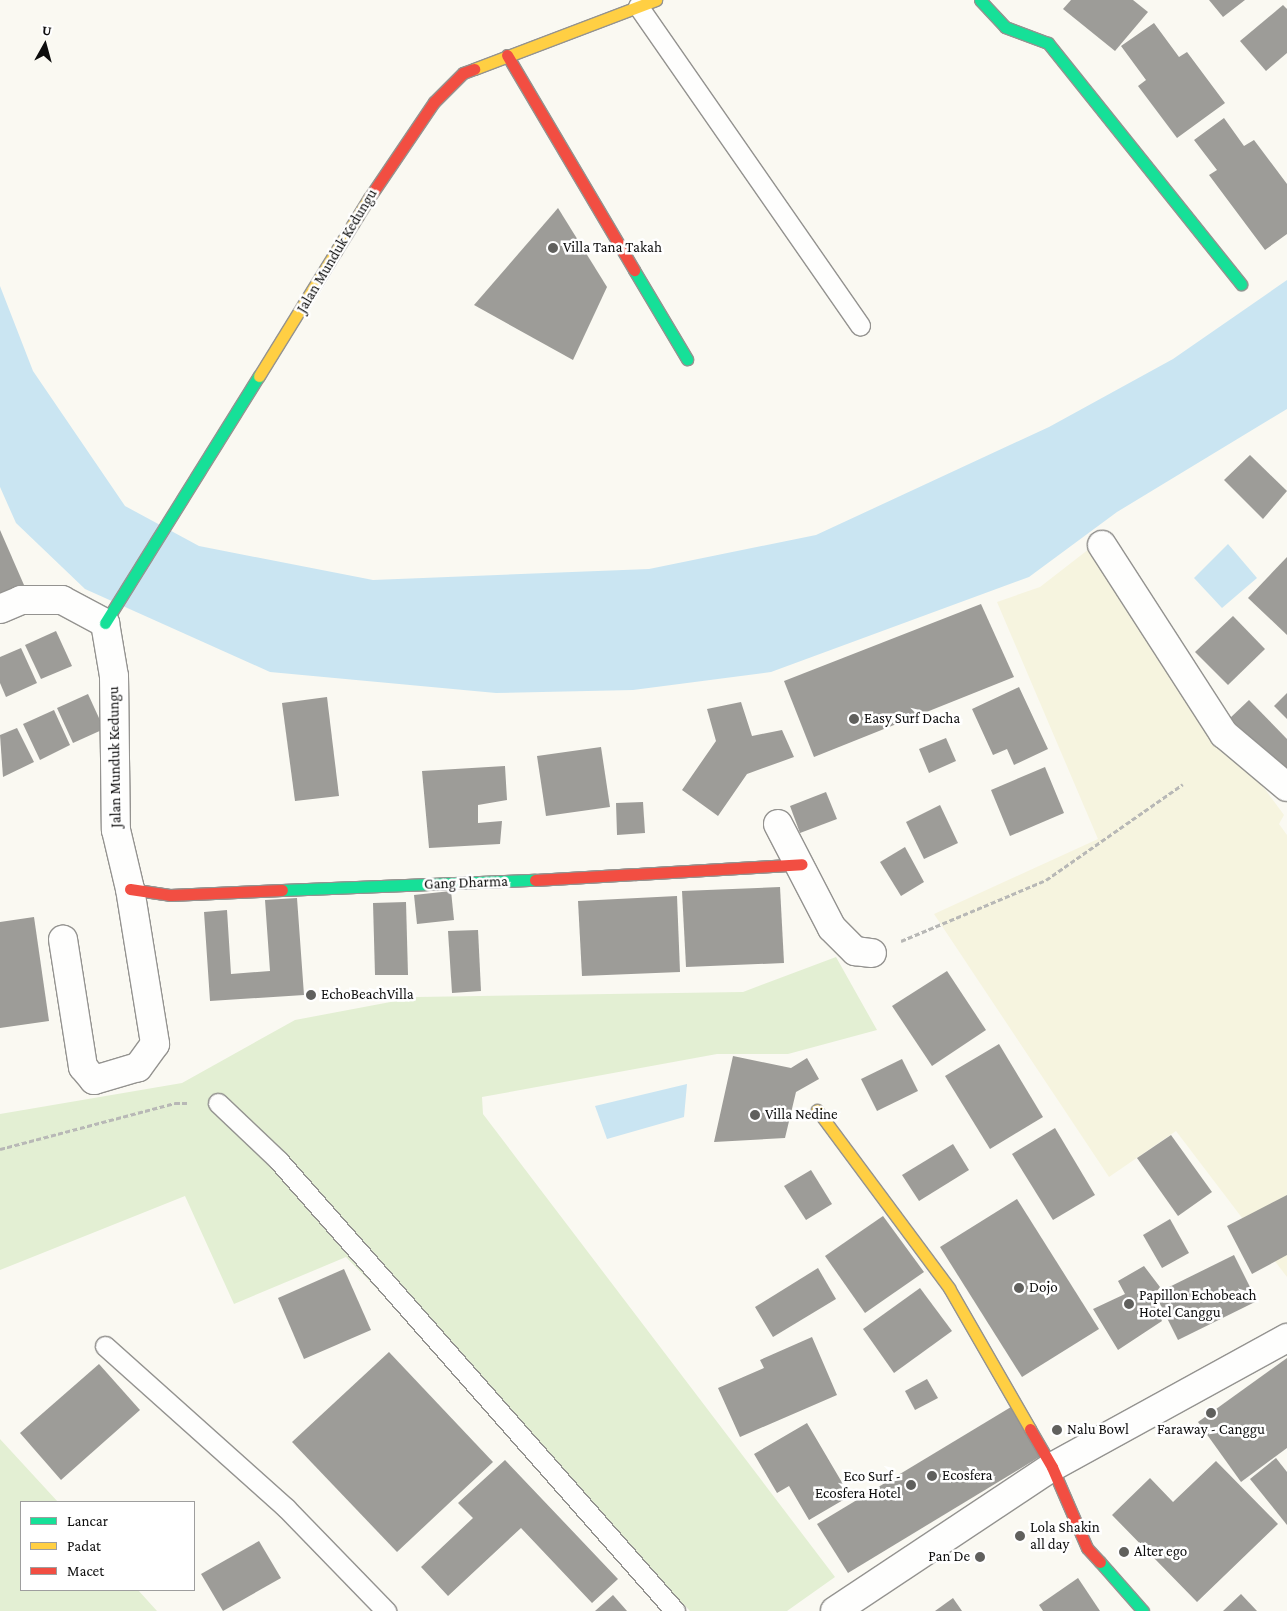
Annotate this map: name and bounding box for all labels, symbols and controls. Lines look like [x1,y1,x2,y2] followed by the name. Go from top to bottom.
[20,20,70,70] north arrow
[41,22,53,39] text: U
[293,186,381,316] street label: Jalan Munduk Kedungu
[563,239,662,257] place label: Villa Tana Takah
[547,242,559,254] marker: Villa Tana Takah
[105,686,125,828] street label: Jalan Munduk Kedungu
[864,710,960,728] place label: Easy Surf Dacha
[848,713,860,725] marker: Easy Surf Dacha
[424,873,508,893] street label: Gang Dharma
[321,986,414,1004] place label: EchoBeachVilla
[305,989,317,1001] marker: EchoBeachVilla
[765,1106,838,1124] place label: Villa Nedine
[749,1109,761,1121] marker: Villa Nedine
[1029,1279,1058,1297] place label: Dojo
[1013,1282,1025,1294] marker: Dojo
[1139,1286,1256,1321] place label: Papillon Echobeach Hotel Canggu
[1123,1298,1135,1310] marker: Papillon Echobeach Hotel Canggu
[1205,1407,1217,1419] marker: Faraway - Canggu
[1067,1421,1129,1439] place label: Nalu Bowl
[1157,1421,1265,1439] place label: Faraway - Canggu
[1051,1424,1063,1436] marker: Nalu Bowl
[815,1467,901,1502] place label: Eco Surf - Ecosfera Hotel
[942,1467,993,1485] place label: Ecosfera
[926,1470,938,1482] marker: Ecosfera
[905,1479,917,1491] marker: Eco Surf - Ecosfera Hotel
[20,1501,195,1591] legend
[67,1513,108,1529] text: Lancar
[1030,1518,1100,1553] place label: Lola Shakin all day
[1014,1530,1026,1542] marker: Lola Shakin all day
[67,1538,101,1554] text: Padat
[1134,1543,1187,1561] place label: Alter ego
[1118,1546,1130,1558] marker: Alter ego
[928,1548,970,1566] place label: Pan De
[974,1551,986,1563] marker: Pan De
[67,1563,104,1579] text: Macet

